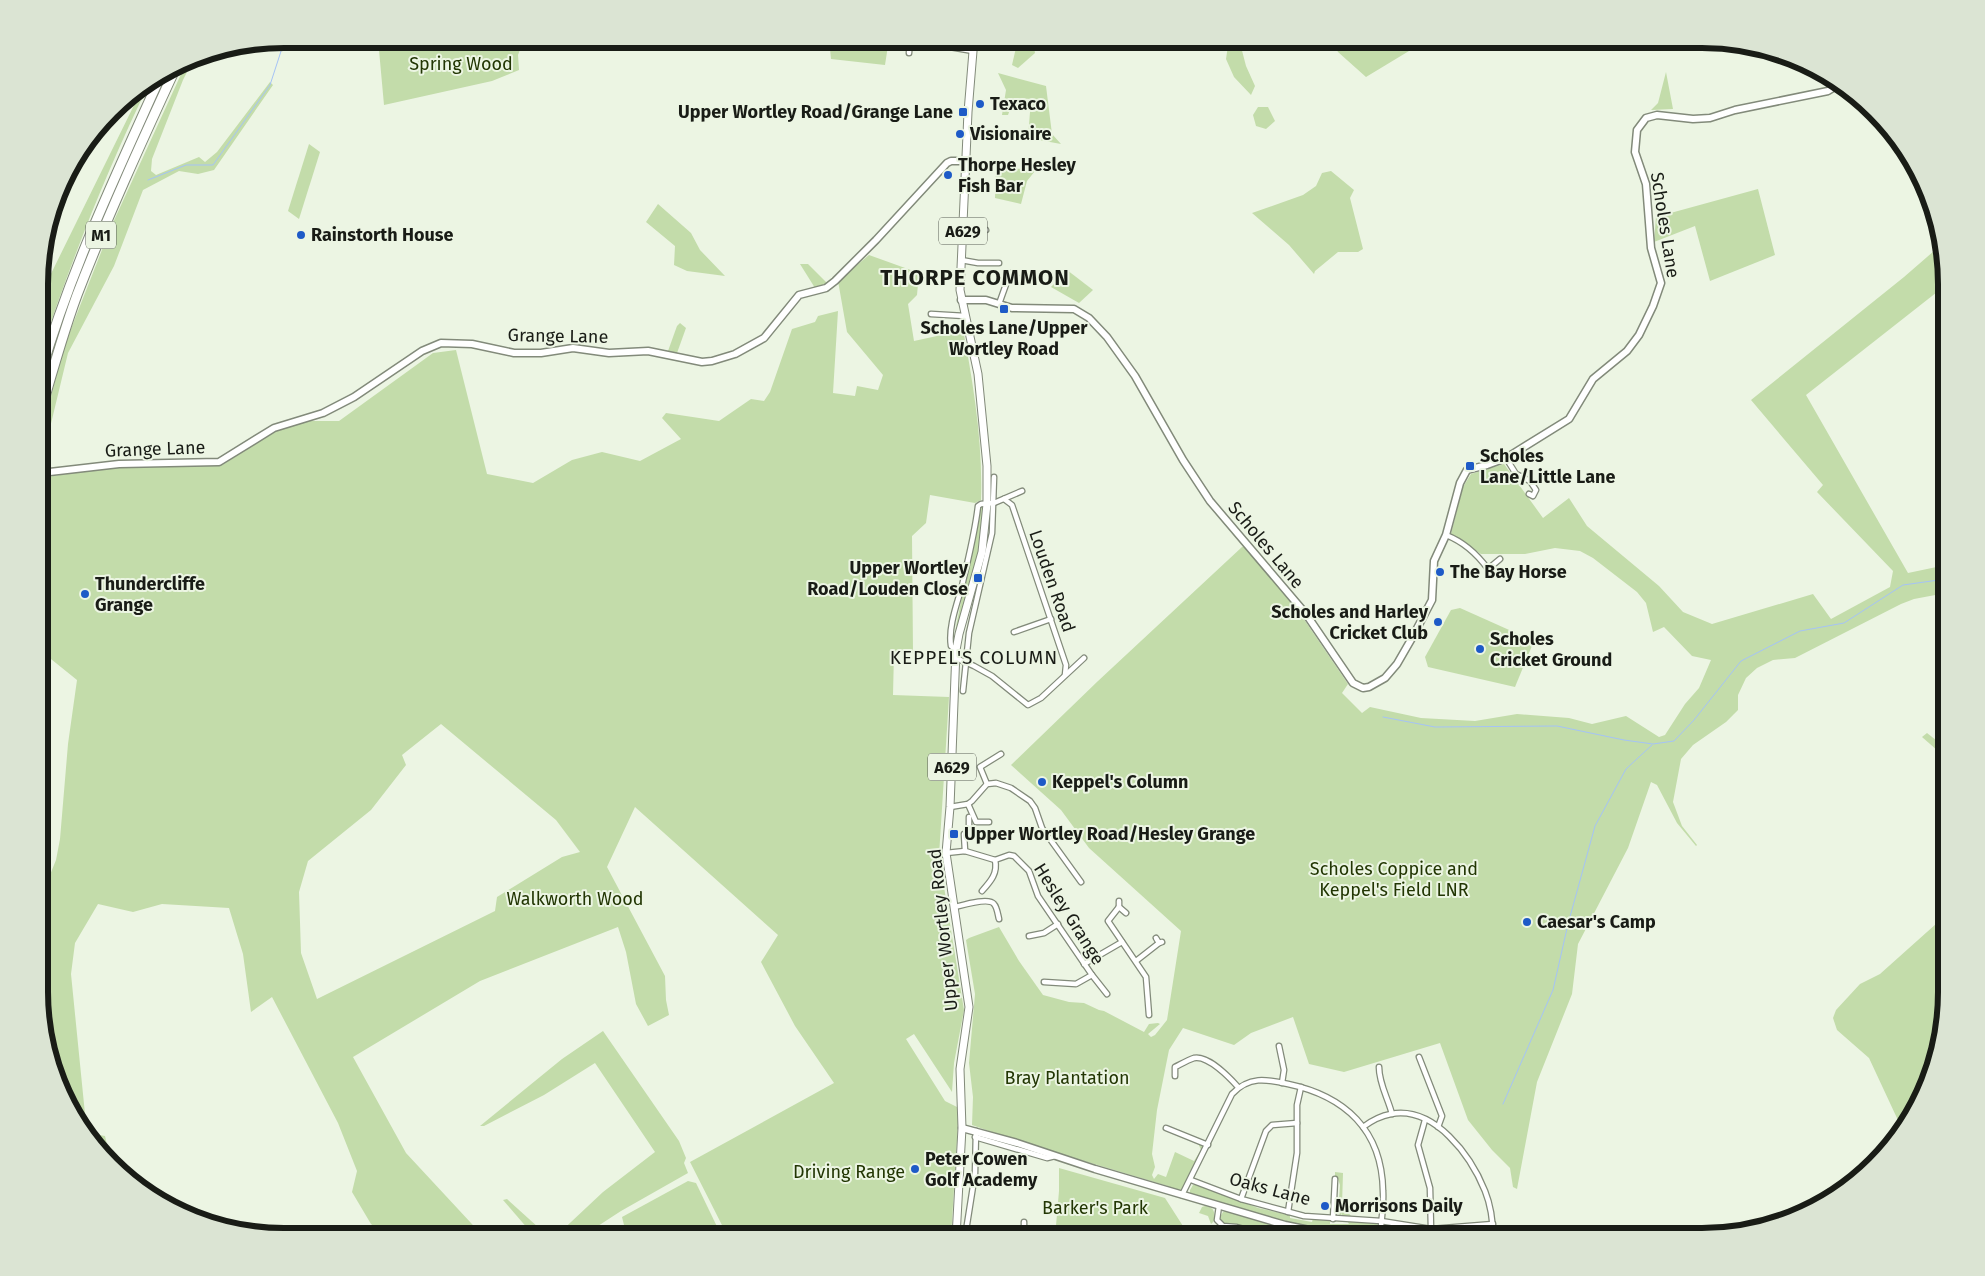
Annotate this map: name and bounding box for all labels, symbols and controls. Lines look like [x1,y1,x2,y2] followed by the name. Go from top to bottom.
[409,53,513,75] park label: Spring Wood
[990,93,1046,115] place label: Texaco
[974,98,986,110] marker: Texaco
[678,101,953,123] place label: Upper Wortley Road/Grange Lane
[957,106,969,118] marker: Upper Wortley Road/Grange Lane
[969,123,1052,145] place label: Visionaire
[954,128,966,140] marker: Visionaire
[958,154,1076,197] place label: Thorpe Hesley Fish Bar
[942,169,954,181] marker: Thorpe Hesley Fish Bar
[1646,171,1684,279] street label: Scholes Lane
[939,218,987,245] road number: A629
[86,222,116,248] road number: M1
[311,224,453,246] place label: Rainstorth House
[295,229,307,241] marker: Rainstorth House
[880,264,1070,291] district label: THORPE COMMON
[998,303,1010,315] marker: Scholes Lane/Upper Wortley Road
[921,317,1088,360] place label: Scholes Lane/Upper Wortley Road
[508,324,608,348] street label: Grange Lane
[104,436,206,462] street label: Grange Lane
[1480,445,1615,488] place label: Scholes Lane/Little Lane
[1464,460,1476,472] marker: Scholes Lane/Little Lane
[1223,497,1309,593] street label: Scholes Lane
[1024,527,1080,635] street label: Louden Road
[807,557,969,600] place label: Upper Wortley Road/Louden Close
[1450,561,1567,583] place label: The Bay Horse
[1434,566,1446,578] marker: The Bay Horse
[972,572,984,584] marker: Upper Wortley Road/Louden Close
[95,573,205,616] place label: Thundercliffe Grange
[79,588,91,600] marker: Thundercliffe Grange
[1271,601,1429,644] place label: Scholes and Harley Cricket Club
[1432,616,1444,628] marker: Scholes and Harley Cricket Club
[1490,628,1612,671] place label: Scholes Cricket Ground
[1474,643,1486,655] marker: Scholes Cricket Ground
[890,646,1058,669] district label: KEPPEL'S COLUMN
[928,754,976,780] road number: A629
[1052,771,1188,793] place label: Keppel's Column
[1036,776,1048,788] marker: Keppel's Column
[964,823,1255,845] place label: Upper Wortley Road/Hesley Grange
[948,828,960,840] marker: Upper Wortley Road/Hesley Grange
[924,848,962,1012] street label: Upper Wortley Road
[1310,858,1478,901] park label: Scholes Coppice and Keppel's Field LNR
[1029,859,1109,969] street label: Hesley Grange
[506,888,644,910] park label: Walkworth Wood
[1537,911,1656,933] place label: Caesar's Camp
[1521,916,1533,928] marker: Caesar's Camp
[1004,1067,1130,1089] park label: Bray Plantation
[925,1148,1038,1191] place label: Peter Cowen Golf Academy
[793,1161,905,1183] park label: Driving Range
[909,1163,921,1175] marker: Peter Cowen Golf Academy
[1227,1168,1313,1210] street label: Oaks Lane
[1335,1195,1463,1217] place label: Morrisons Daily
[1042,1197,1149,1219] park label: Barker's Park
[1319,1200,1331,1212] marker: Morrisons Daily

